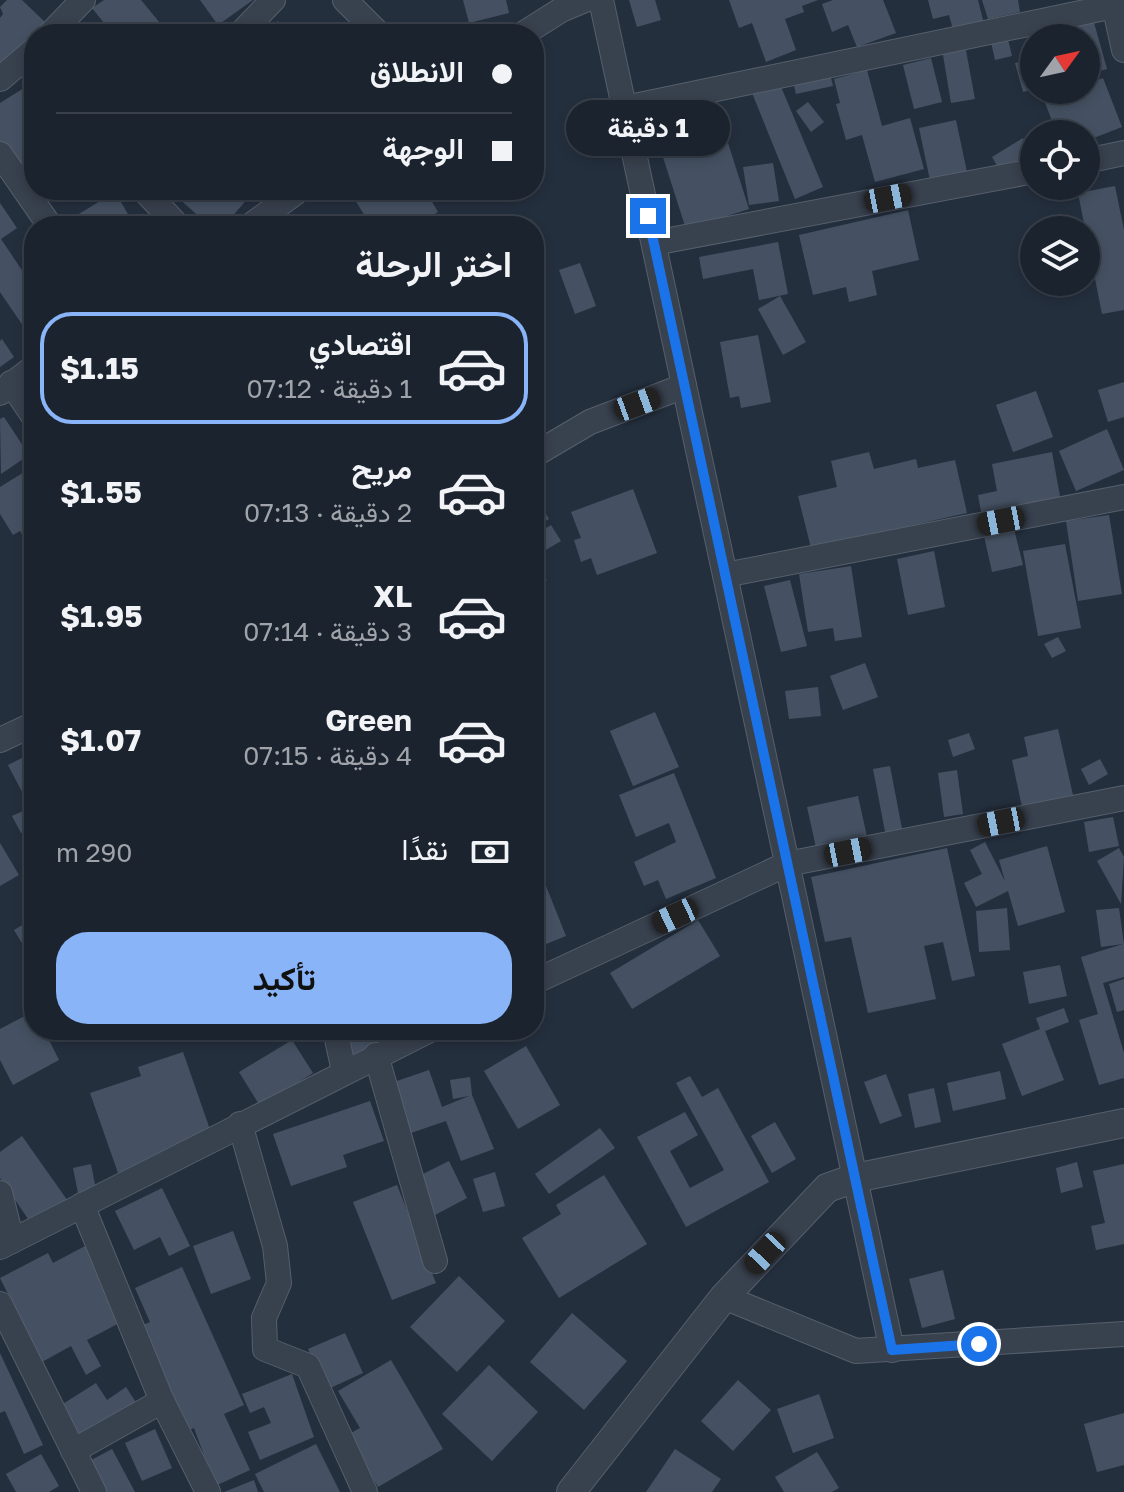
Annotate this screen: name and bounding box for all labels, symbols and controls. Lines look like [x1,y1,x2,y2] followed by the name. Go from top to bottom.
[1020,24,1100,104] north arrow
[1020,24,1100,296] map controls
[370,53,464,89] text: الانطلاق
[566,100,730,156] callout: 1 دقيقة
[607,112,689,143] text: 1 دقيقة
[1020,120,1100,200] button: locate
[382,130,464,166] text: الوجهة
[862,182,914,214] car
[630,198,666,234] route end
[1020,216,1100,296] button: layers
[355,242,512,285] text: اختر الرحلة
[309,326,412,362] text: اقتصادي
[436,332,508,404] icon: car
[60,350,139,386] text: $1.15
[247,373,412,404] text: 1 دقيقة · 07:12
[610,385,664,423] car
[352,450,412,486] text: مريح
[436,456,508,528] icon: car
[60,474,142,510] text: $1.55
[244,497,412,528] text: 2 دقيقة · 07:13
[975,505,1027,537] car
[373,578,412,614] text: XL
[436,580,508,652] icon: car
[60,598,143,634] text: $1.95
[243,616,412,647] text: 3 دقيقة · 07:14
[325,702,412,738] text: Green
[436,704,508,776] icon: car
[60,722,141,758] text: $1.07
[243,740,412,771] text: 4 دقيقة · 07:15
[975,806,1027,838] car
[468,830,512,874] icon: cash
[402,831,448,867] text: نقدًا
[822,836,874,868] car
[56,837,132,868] text: 290 m
[648,895,702,937] car
[56,932,512,1024] button: تأكيد
[740,1227,790,1279] car
[961,1326,997,1362] route start

